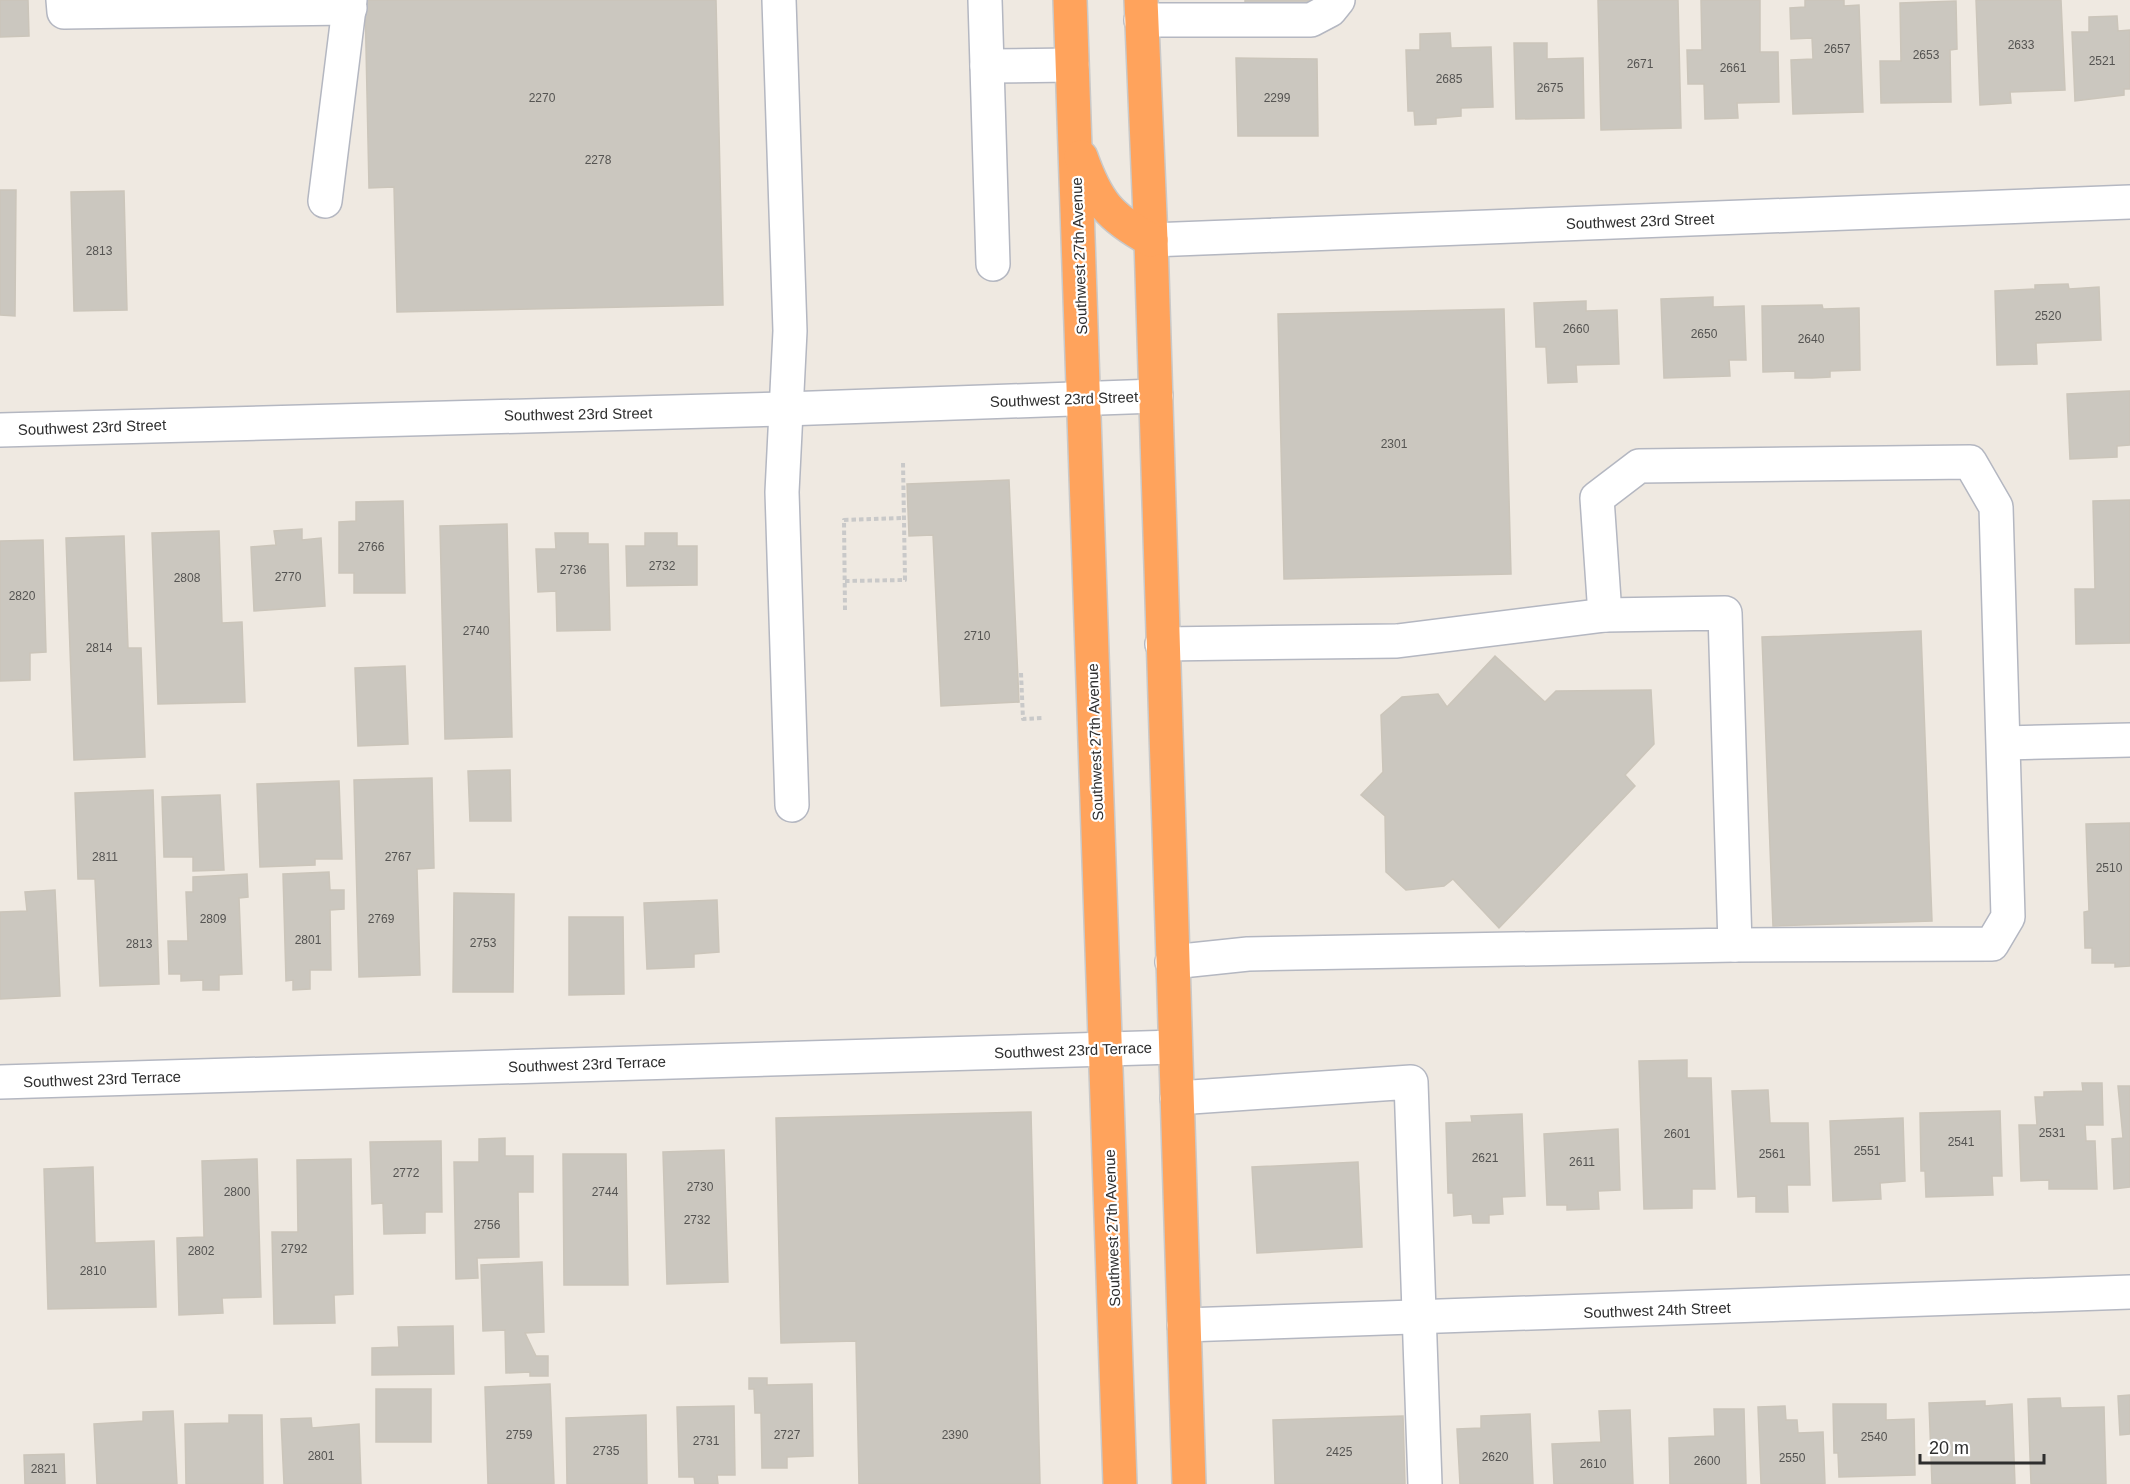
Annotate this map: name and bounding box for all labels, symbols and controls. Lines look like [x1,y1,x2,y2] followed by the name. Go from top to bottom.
[2008,38,2035,52] house number: 2633
[1824,42,1851,56] house number: 2657
[1913,48,1940,62] house number: 2653
[2089,54,2116,68] house number: 2521
[1627,57,1654,71] house number: 2671
[1720,61,1747,75] house number: 2661
[1436,72,1463,86] house number: 2685
[1537,81,1564,95] house number: 2675
[529,91,556,105] house number: 2270
[1264,91,1291,105] house number: 2299
[585,153,612,167] house number: 2278
[1068,177,1090,335] street label: Southwest 27th Avenue
[1566,210,1715,232] street label: Southwest 23rd Street
[86,244,113,258] house number: 2813
[2035,309,2062,323] house number: 2520
[1563,322,1590,336] house number: 2660
[1691,327,1718,341] house number: 2650
[1798,332,1825,346] house number: 2640
[990,388,1139,410] street label: Southwest 23rd Street
[504,404,653,424] street label: Southwest 23rd Street
[18,416,167,438] street label: Southwest 23rd Street
[1381,437,1408,451] house number: 2301
[358,540,385,554] house number: 2766
[649,559,676,573] house number: 2732
[560,563,587,577] house number: 2736
[275,570,302,584] house number: 2770
[174,571,201,585] house number: 2808
[9,589,36,603] house number: 2820
[463,624,490,638] house number: 2740
[964,629,991,643] house number: 2710
[86,641,113,655] house number: 2814
[1084,663,1106,821] street label: Southwest 27th Avenue
[92,850,118,864] house number: 2811
[385,850,412,864] house number: 2767
[2096,861,2123,875] house number: 2510
[200,912,227,926] house number: 2809
[368,912,395,926] house number: 2769
[295,933,322,947] house number: 2801
[470,936,497,950] house number: 2753
[126,937,153,951] house number: 2813
[994,1039,1152,1061] street label: Southwest 23rd Terrace
[508,1053,666,1075] street label: Southwest 23rd Terrace
[23,1068,181,1090] street label: Southwest 23rd Terrace
[2039,1126,2066,1140] house number: 2531
[1664,1127,1691,1141] house number: 2601
[1948,1135,1975,1149] house number: 2541
[1854,1144,1881,1158] house number: 2551
[1759,1147,1786,1161] house number: 2561
[1101,1149,1123,1307] street label: Southwest 27th Avenue
[1472,1151,1499,1165] house number: 2621
[1569,1155,1595,1169] house number: 2611
[393,1166,420,1180] house number: 2772
[687,1180,714,1194] house number: 2730
[224,1185,251,1199] house number: 2800
[592,1185,619,1199] house number: 2744
[684,1213,711,1227] house number: 2732
[474,1218,501,1232] house number: 2756
[281,1242,308,1256] house number: 2792
[188,1244,215,1258] house number: 2802
[80,1264,107,1278] house number: 2810
[1583,1299,1732,1321] street label: Southwest 24th Street
[1920,1427,2044,1465] scale bar
[506,1428,533,1442] house number: 2759
[774,1428,801,1442] house number: 2727
[942,1428,969,1442] house number: 2390
[1861,1430,1888,1444] house number: 2540
[693,1434,720,1448] house number: 2731
[1929,1438,1969,1458] text: 20 m
[593,1444,620,1458] house number: 2735
[1326,1445,1353,1459] house number: 2425
[308,1449,335,1463] house number: 2801
[1482,1450,1509,1464] house number: 2620
[1779,1451,1806,1465] house number: 2550
[1694,1454,1721,1468] house number: 2600
[1580,1457,1607,1471] house number: 2610
[31,1462,58,1476] house number: 2821

